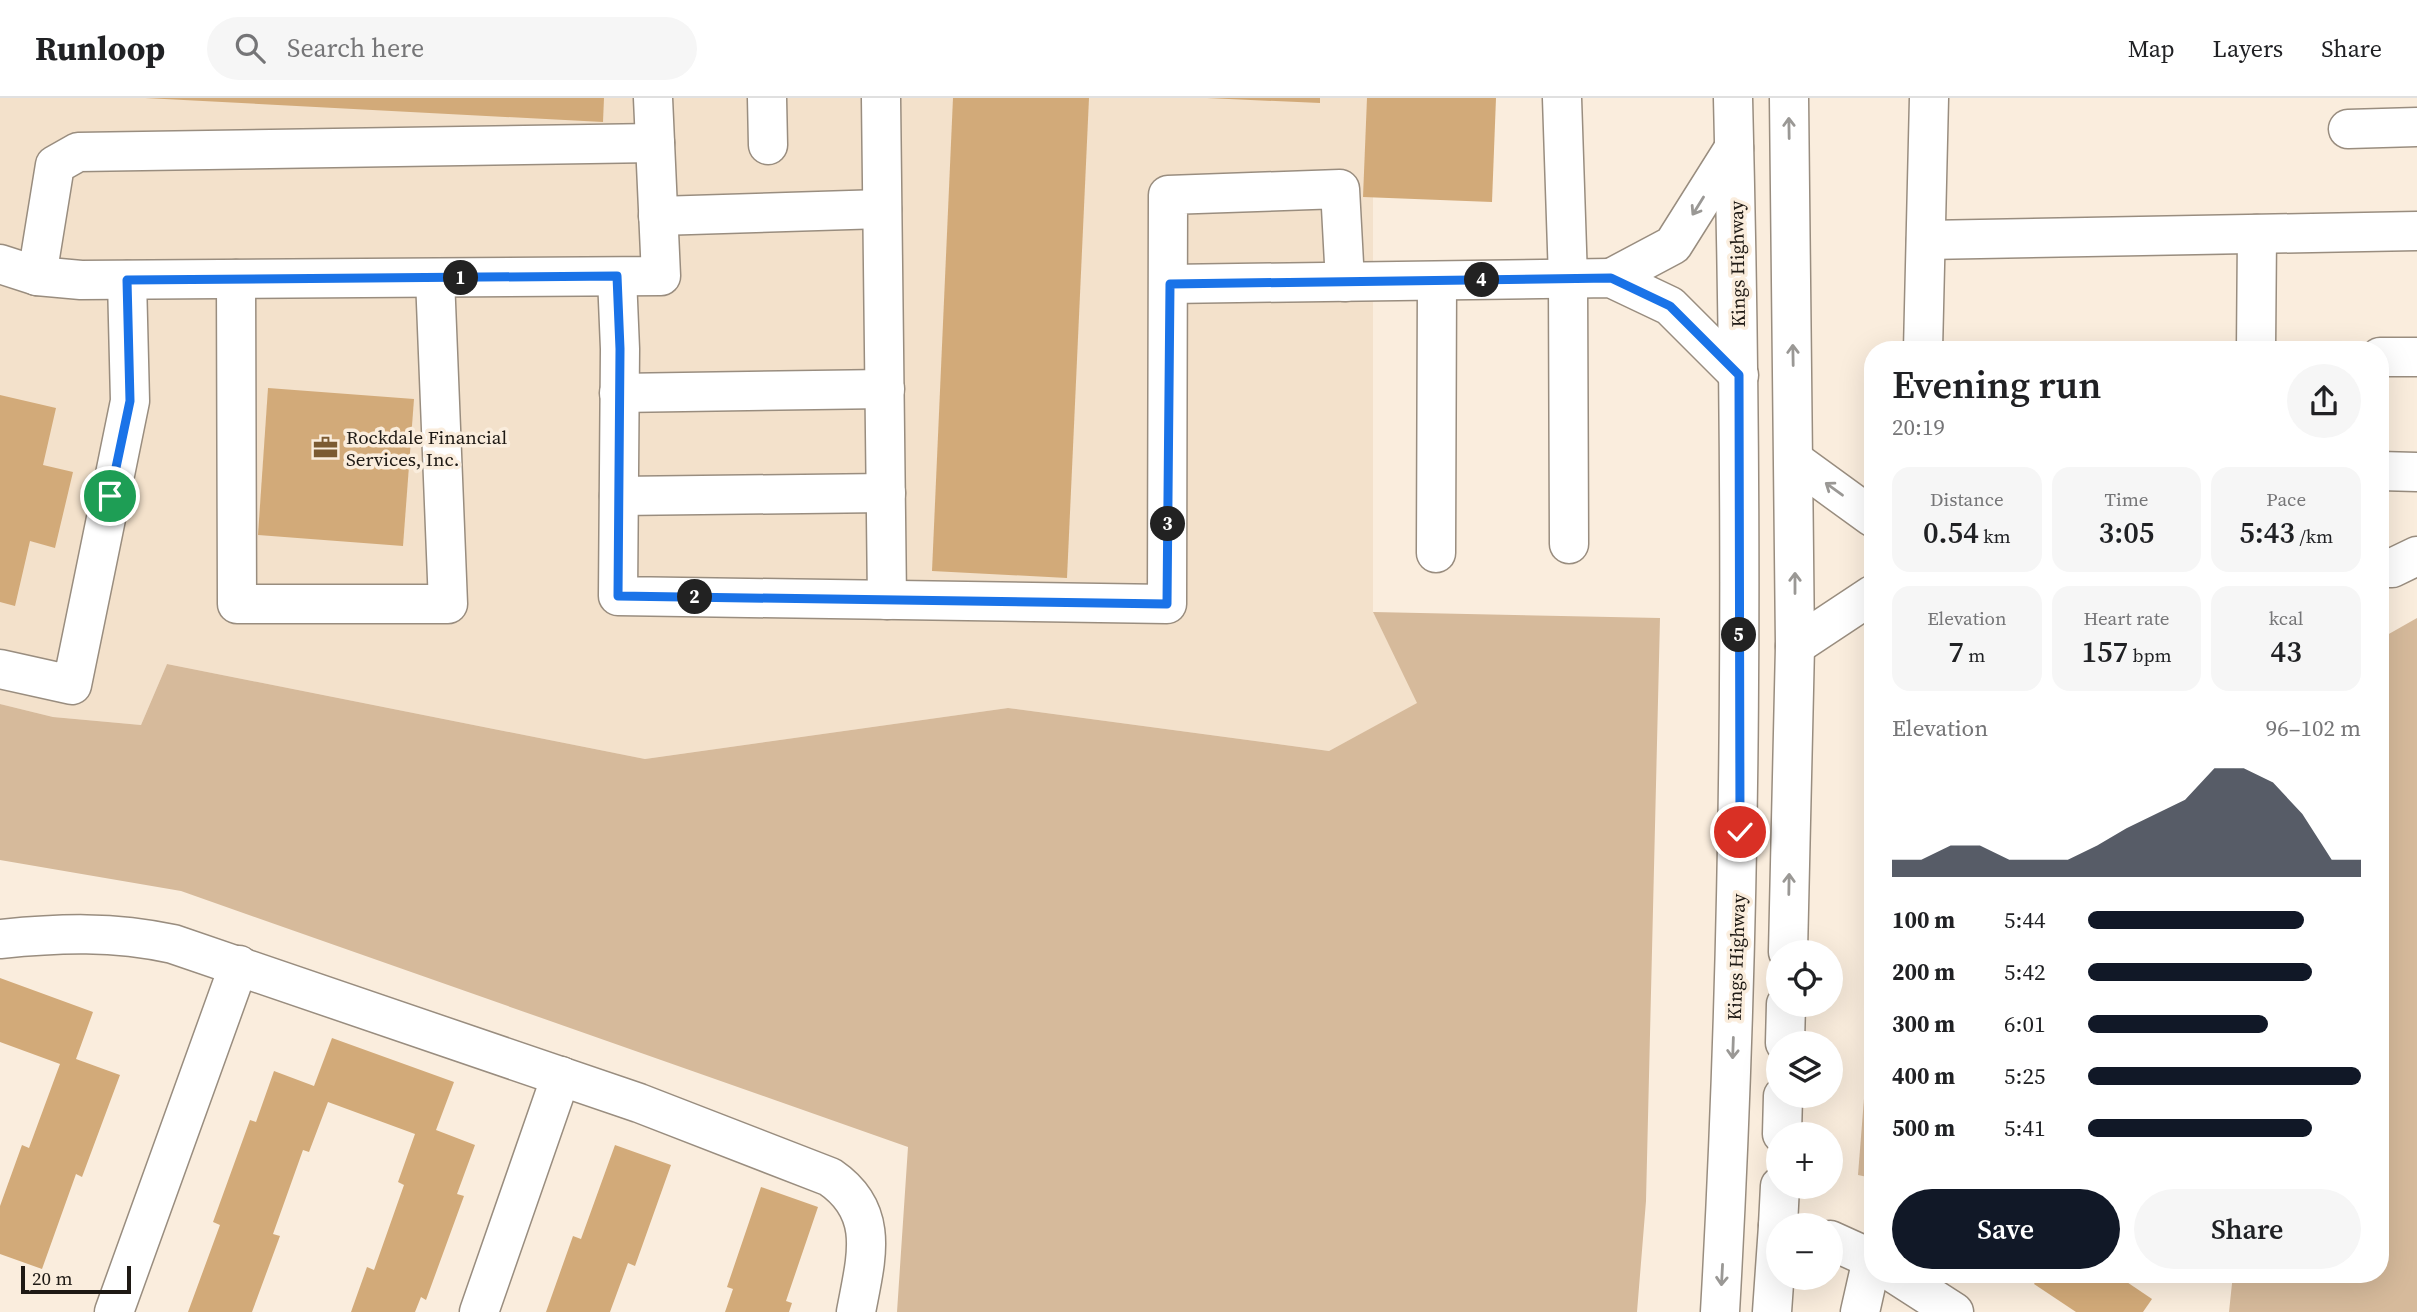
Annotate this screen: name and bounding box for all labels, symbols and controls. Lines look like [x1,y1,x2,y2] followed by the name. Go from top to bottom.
[207,17,697,80] search box
[35,26,165,71] text: Runloop
[231,29,269,67] icon: search
[287,30,424,66] text: Search here
[2128,32,2175,65] text: Map
[2213,32,2283,65] text: Layers
[2321,32,2382,65] text: Share
[1783,117,1796,140] one-way arrow
[1690,196,1705,215] one-way arrow
[1723,200,1751,328] street label: Kings Highway
[444,260,478,296] pin: 1
[1464,262,1500,298] pin: 4
[455,264,466,290] text: 1
[1476,266,1487,292] text: 4
[1787,344,1800,367] one-way arrow
[1892,359,2101,411] text: Evening run
[2287,364,2361,438] button: share
[1892,411,1945,443] text: 20:19
[346,424,507,472] place label: Rockdale Financial Services, Inc.
[312,434,340,462] office icon: Rockdale Financial Services, Inc.
[80,466,140,526] pin
[91,477,129,515] icon: arrive
[1825,482,1844,496] one-way arrow
[1930,486,2004,512] text: Distance
[2105,486,2148,512] text: Time
[2266,486,2306,512] text: Pace
[1150,506,1186,542] pin: 3
[1162,510,1173,536] text: 3
[1923,512,1979,553] text: 0.54
[2099,512,2154,553] text: 3:05
[2239,512,2295,553] text: 5:43
[1979,523,2011,549] text: km
[2295,523,2333,549] text: /km
[1788,572,1802,595] one-way arrow
[678,580,712,614] pin: 2
[689,583,700,609] text: 2
[1927,605,2007,631] text: Elevation
[2083,605,2170,631] text: Heart rate
[2269,605,2303,631] text: kcal
[1722,618,1756,652] pin: 5
[1733,621,1744,647] text: 5
[1948,631,1964,672] text: 7
[2081,631,2128,672] text: 157
[2271,631,2302,672] text: 43
[1964,642,1985,668] text: m
[2128,642,2172,668] text: bpm
[1892,712,1988,744] text: Elevation
[2266,712,2361,744] text: 96–102 m
[1710,802,1770,862] pin
[1721,813,1759,851] icon: check
[1783,873,1796,896] one-way arrow
[1721,893,1751,1021] street label: Kings Highway
[1892,904,1955,936] text: 100 m
[2004,904,2045,936] text: 5:44
[1766,940,1843,1290] map controls
[1766,940,1843,1017] button: locate
[1892,956,1955,988] text: 200 m
[2004,956,2045,988] text: 5:42
[1892,1008,1955,1040] text: 300 m
[2004,1008,2045,1040] text: 6:01
[1766,1031,1843,1108] button: layers
[1727,1036,1740,1059] one-way arrow
[1892,1060,1955,1092] text: 400 m
[2004,1060,2045,1092] text: 5:25
[1892,1112,1955,1144] text: 500 m
[2004,1112,2045,1144] text: 5:41
[1766,1122,1843,1199] button: +
[1892,1189,2120,1269] button: Save
[2134,1189,2361,1269] button: Share
[1766,1213,1843,1290] button: −
[21,1263,131,1295] scale bar
[1715,1264,1728,1286] one-way arrow
[32,1265,73,1291] text: 20 m

